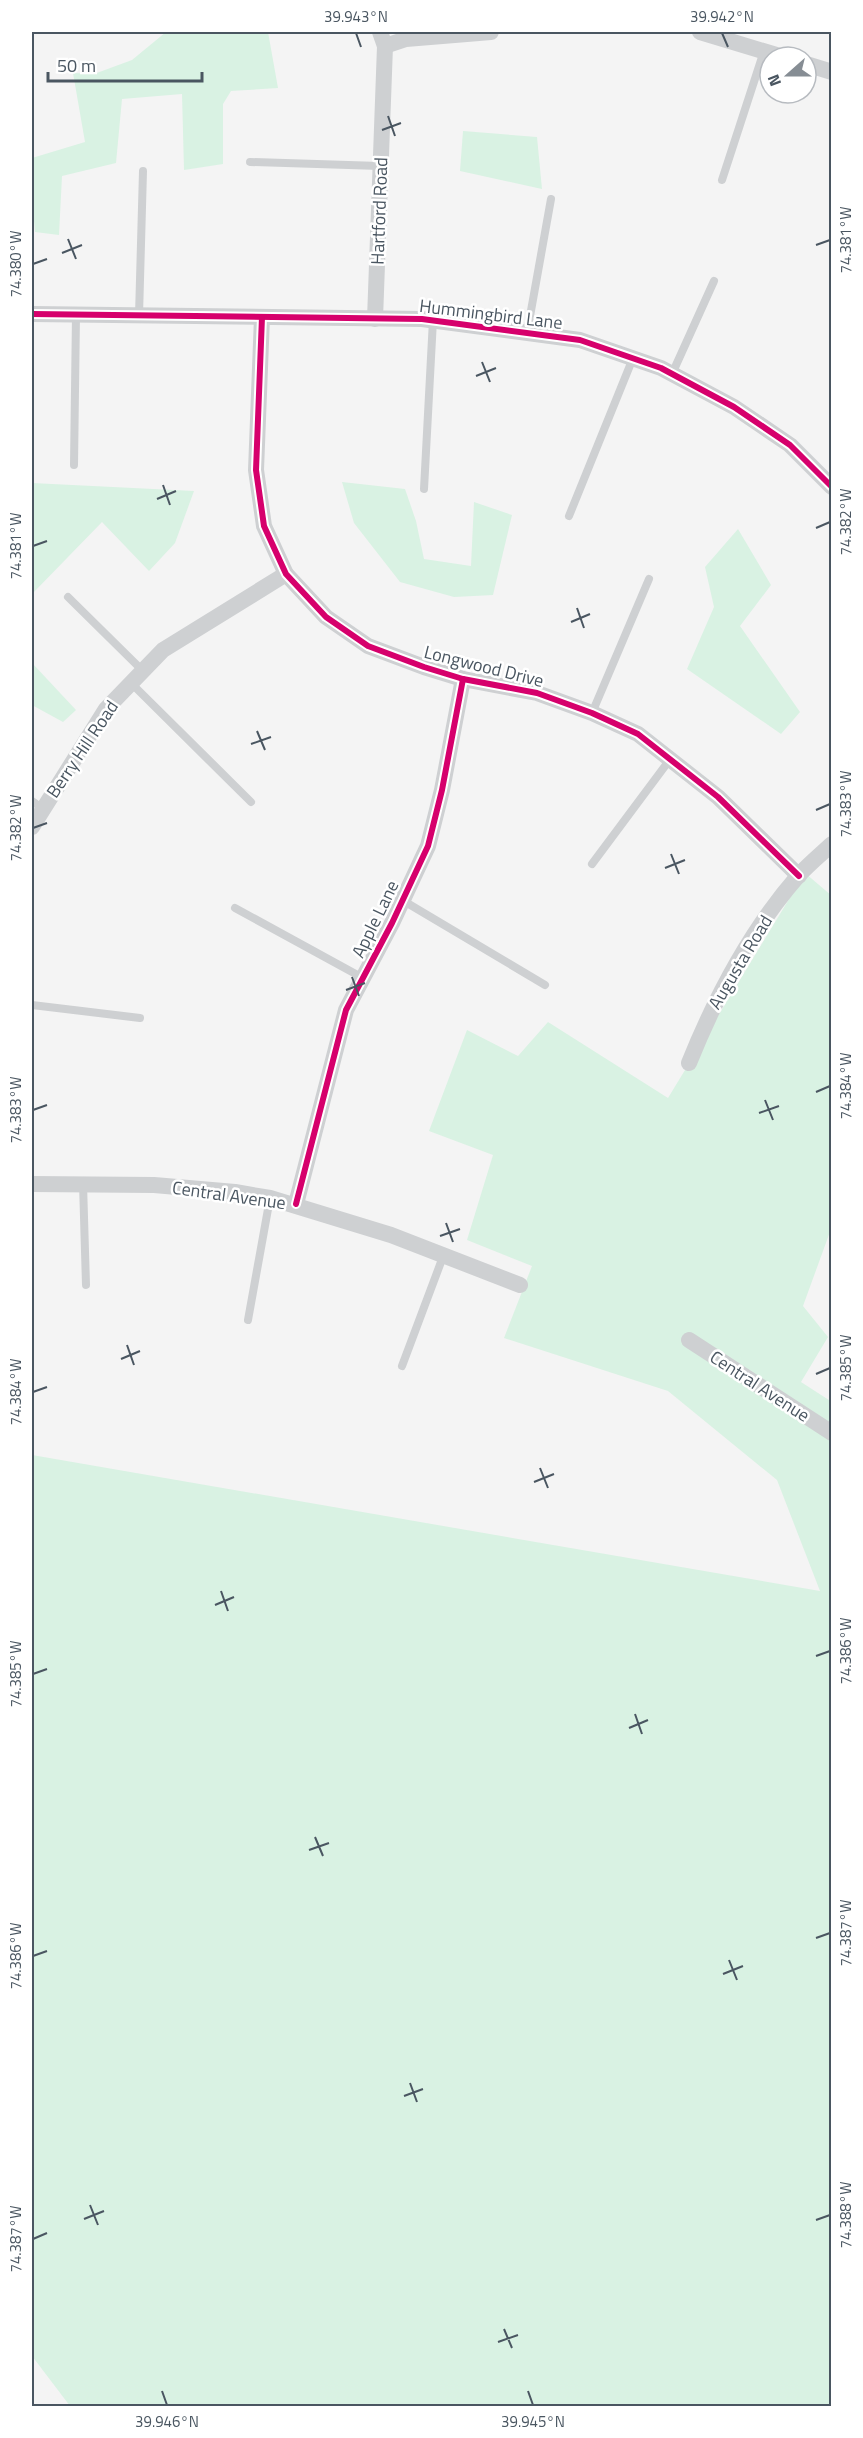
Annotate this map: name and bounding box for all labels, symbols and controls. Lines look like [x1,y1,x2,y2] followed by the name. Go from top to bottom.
[324,5,388,28] text: 39.943°N
[690,5,754,28] text: 39.942°N
[48,45,202,83] scale bar
[758,45,818,105] north arrow
[57,52,96,79] text: 50 m
[761,71,787,90] text: N
[364,157,394,265] street label: Hartford Road
[834,207,857,273] text: 74.381°W
[4,231,27,297] text: 74.380°W
[418,292,564,336] street label: Hummingbird Lane
[834,489,857,555] text: 74.382°W
[4,513,27,579] text: 74.381°W
[421,638,547,694] street label: Longwood Drive
[39,695,125,803] street label: Berry Hill Road
[834,771,857,837] text: 74.383°W
[4,795,27,861] text: 74.382°W
[345,876,405,962] street label: Apple Lane
[701,910,779,1014] street label: Augusta Road
[834,1053,857,1119] text: 74.384°W
[4,1077,27,1143] text: 74.383°W
[171,1174,287,1216] street label: Central Avenue
[834,1335,857,1401] text: 74.385°W
[705,1344,815,1428] street label: Central Avenue
[4,1359,27,1425] text: 74.384°W
[834,1618,857,1684] text: 74.386°W
[4,1641,27,1707] text: 74.385°W
[834,1900,857,1966] text: 74.387°W
[4,1923,27,1989] text: 74.386°W
[834,2182,857,2248] text: 74.388°W
[4,2206,27,2272] text: 74.387°W
[135,2410,199,2433] text: 39.946°N
[501,2410,565,2433] text: 39.945°N

